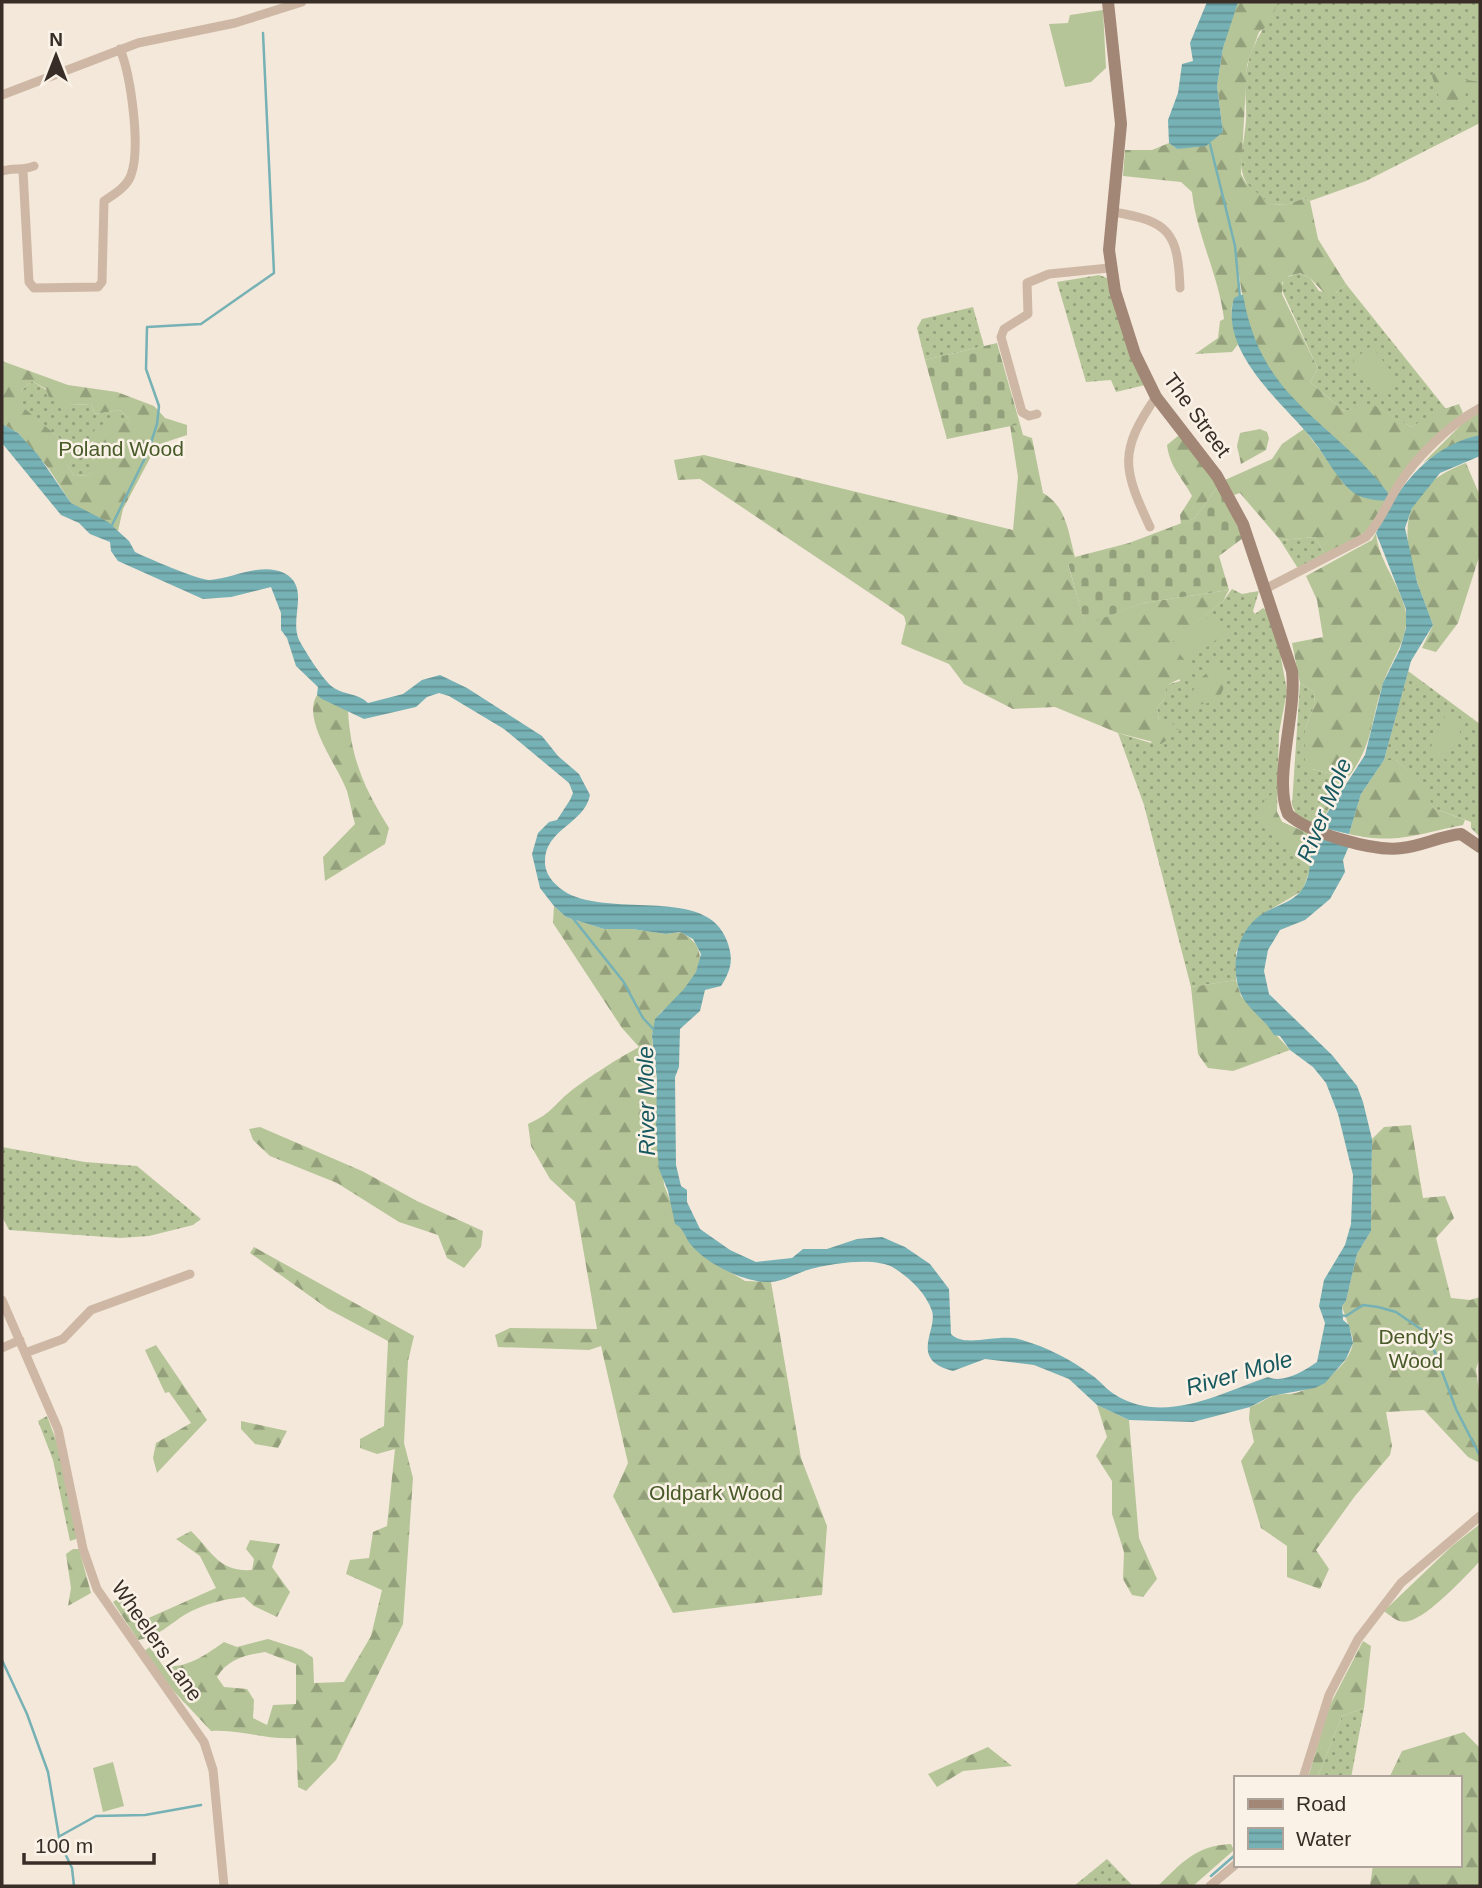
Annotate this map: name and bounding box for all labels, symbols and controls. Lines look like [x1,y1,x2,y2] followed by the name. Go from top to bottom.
[21,21,91,91] north arrow
[49,29,63,50] text: N
[1159,368,1236,461] street label: The Street
[58,437,184,460] park label: Poland Wood
[1291,754,1357,866] water label: River Mole
[632,1046,660,1156] water label: River Mole
[1378,1325,1454,1372] park label: Dendy's Wood
[1183,1345,1295,1401] water label: River Mole
[649,1481,783,1504] park label: Oldpark Wood
[107,1576,207,1705] street label: Wheelers Lane
[1234,1776,1461,1867] legend
[1296,1792,1346,1815] text: Road
[24,1822,154,1866] scale bar
[1296,1827,1351,1850] text: Water
[35,1834,93,1857] text: 100 m

